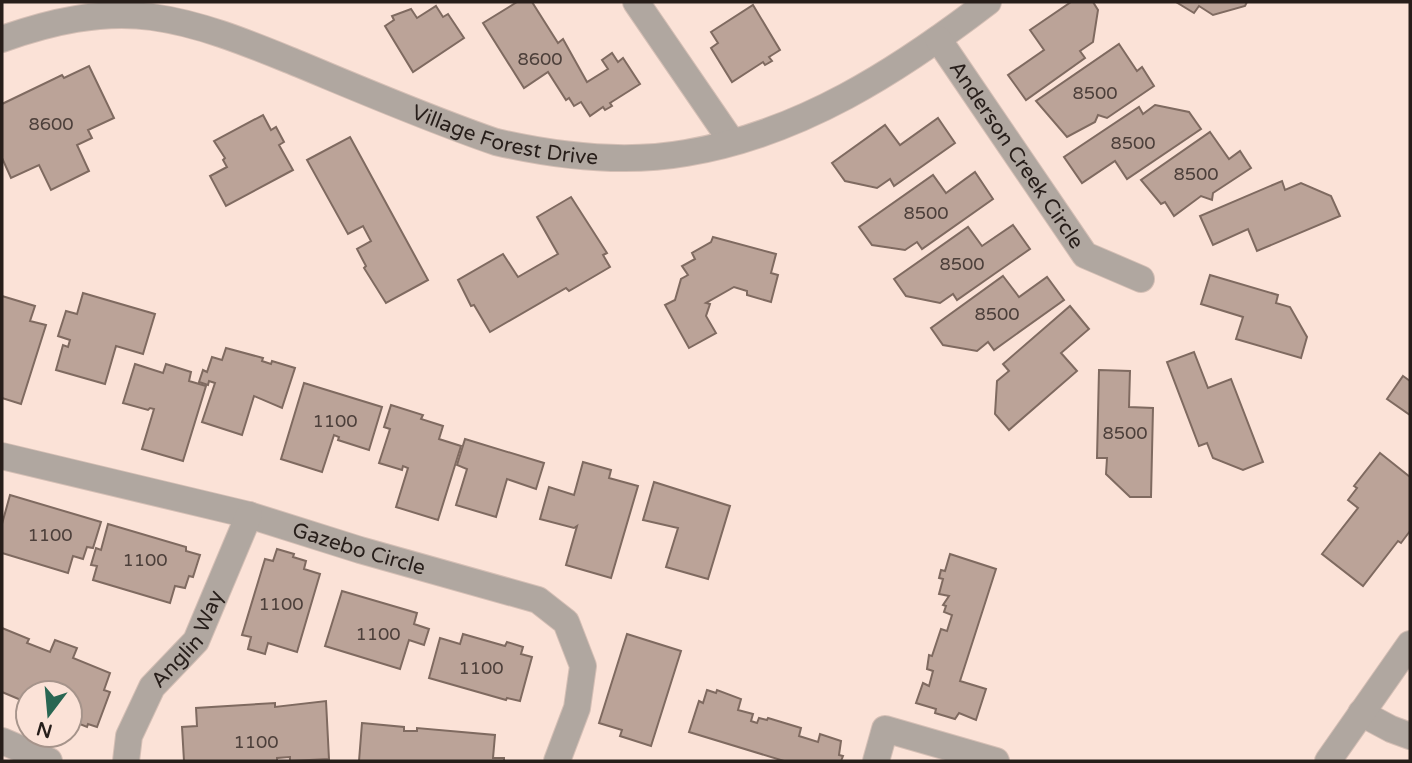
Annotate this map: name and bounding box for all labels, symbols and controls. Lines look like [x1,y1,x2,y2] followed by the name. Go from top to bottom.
[517,48,563,70] house number: 8600
[944,56,1089,253] street label: Anderson Creek Circle
[1072,82,1118,104] house number: 8500
[408,99,599,170] street label: Village Forest Drive
[28,113,74,135] house number: 8600
[1110,132,1156,154] house number: 8500
[1173,163,1219,185] house number: 8500
[903,202,949,224] house number: 8500
[939,253,985,275] house number: 8500
[974,303,1020,325] house number: 8500
[312,410,358,432] house number: 1100
[1102,422,1148,444] house number: 8500
[289,517,428,580] street label: Gazebo Circle
[27,524,73,546] house number: 1100
[122,549,168,571] house number: 1100
[146,587,228,693] street label: Anglin Way
[258,593,304,615] house number: 1100
[355,623,401,645] house number: 1100
[458,657,504,679] house number: 1100
[14,679,84,749] north arrow
[34,717,55,742] text: N
[233,731,279,753] house number: 1100

